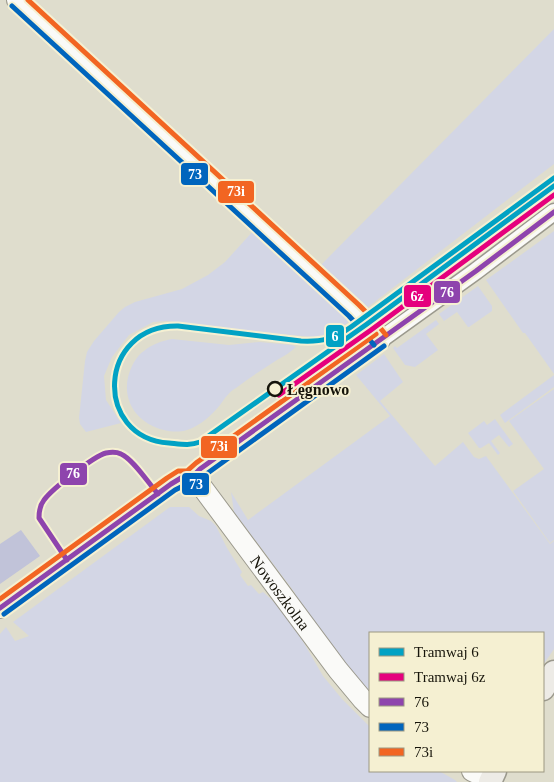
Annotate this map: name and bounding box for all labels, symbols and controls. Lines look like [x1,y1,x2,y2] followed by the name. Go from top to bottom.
[180,162,209,186] line badge: 73
[188,167,202,182] text: 73
[217,180,255,204] line badge: 73i
[227,184,245,199] text: 73i
[433,280,461,304] line badge: 76
[403,284,432,308] line badge: 6z
[440,285,454,300] text: 76
[410,289,424,304] text: 6z
[325,324,345,348] line badge: 6
[332,329,339,344] text: 6
[267,381,283,397] marker: Łęgnowo
[287,381,349,399] place label: Łęgnowo
[200,435,238,459] line badge: 73i
[210,439,228,454] text: 73i
[59,462,88,486] line badge: 76
[66,466,80,481] text: 76
[181,472,210,496] line badge: 73
[189,477,203,492] text: 73
[247,553,313,633] street label: Nowoszkolna
[369,632,544,772] legend
[414,644,479,660] text: Tramwaj 6
[414,669,486,685] text: Tramwaj 6z
[414,694,430,710] text: 76
[414,719,429,735] text: 73
[414,744,433,760] text: 73i

